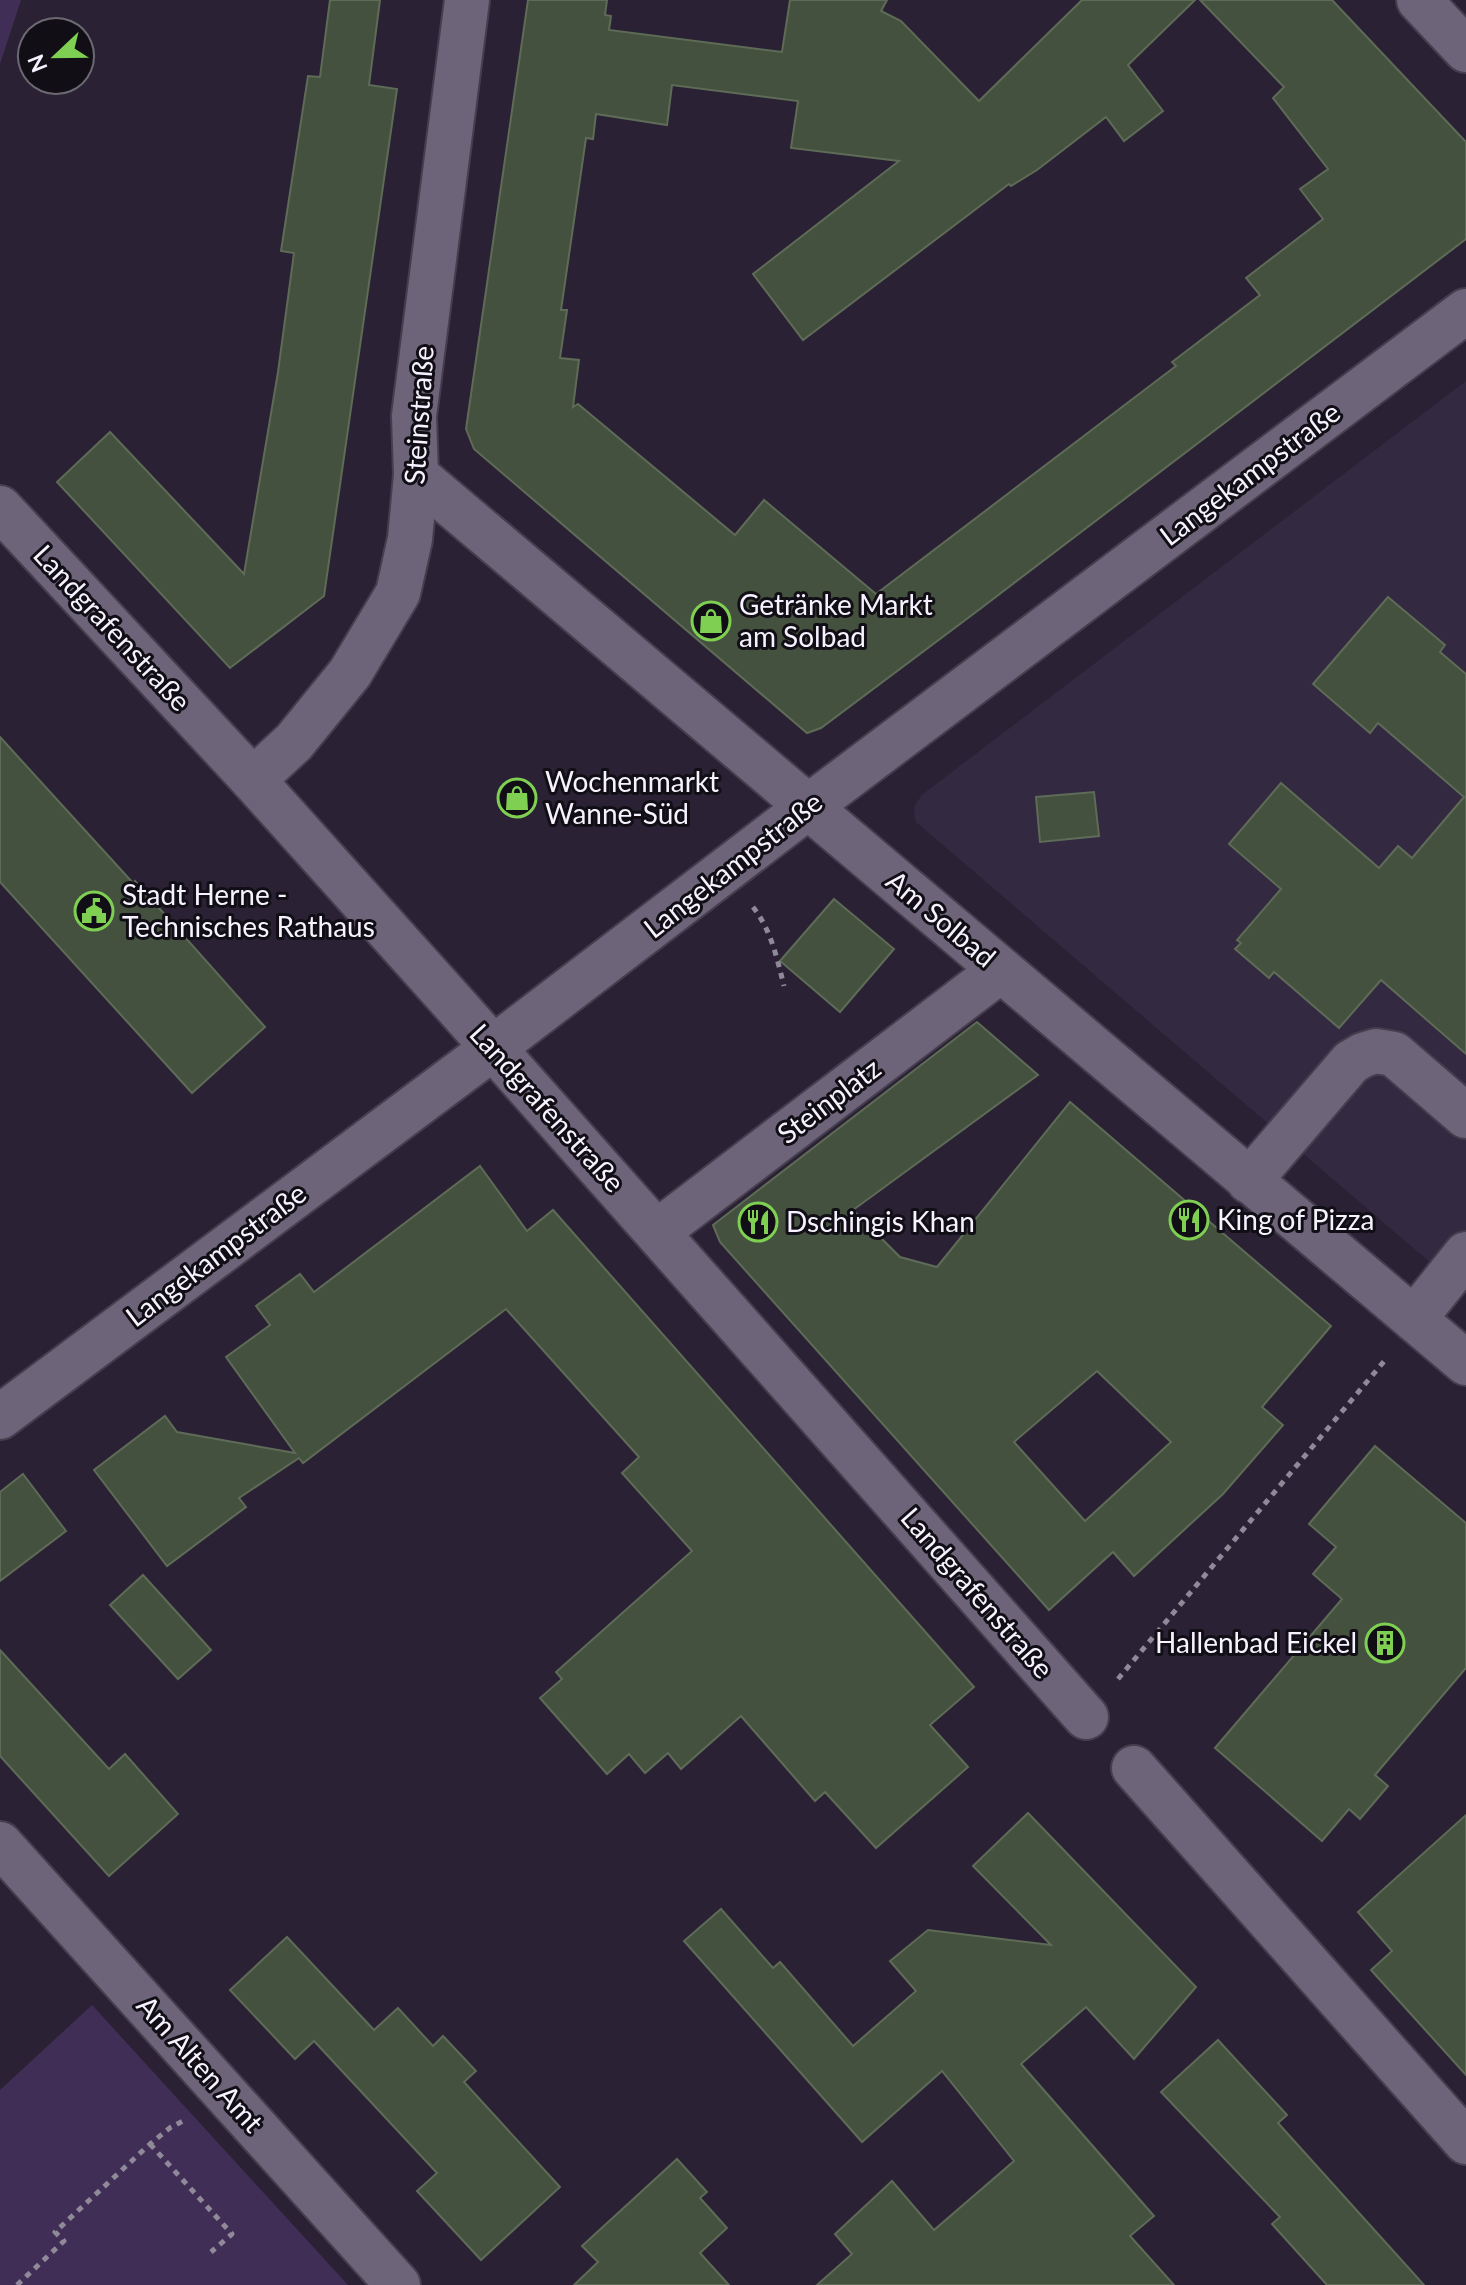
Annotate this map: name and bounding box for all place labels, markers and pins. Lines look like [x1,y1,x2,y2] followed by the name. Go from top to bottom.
[739,587,933,653] place label: Getränke Markt am Solbad
[690,600,732,642] shop icon: Getränke Markt am Solbad
[545,764,719,830] place label: Wochenmarkt Wanne-Süd
[496,777,538,819] shop icon: Wochenmarkt Wanne-Süd
[122,877,375,943] place label: Stadt Herne - Technisches Rathaus
[73,890,115,932] public building icon: Stadt Herne - Technisches Rathaus
[1168,1199,1210,1241] restaurant icon: King of Pizza
[737,1201,779,1243] restaurant icon: Dschingis Khan
[1217,1202,1374,1236] place label: King of Pizza
[786,1204,975,1238] place label: Dschingis Khan
[1364,1622,1406,1664] building icon: Hallenbad Eickel
[1155,1625,1357,1659] place label: Hallenbad Eickel

